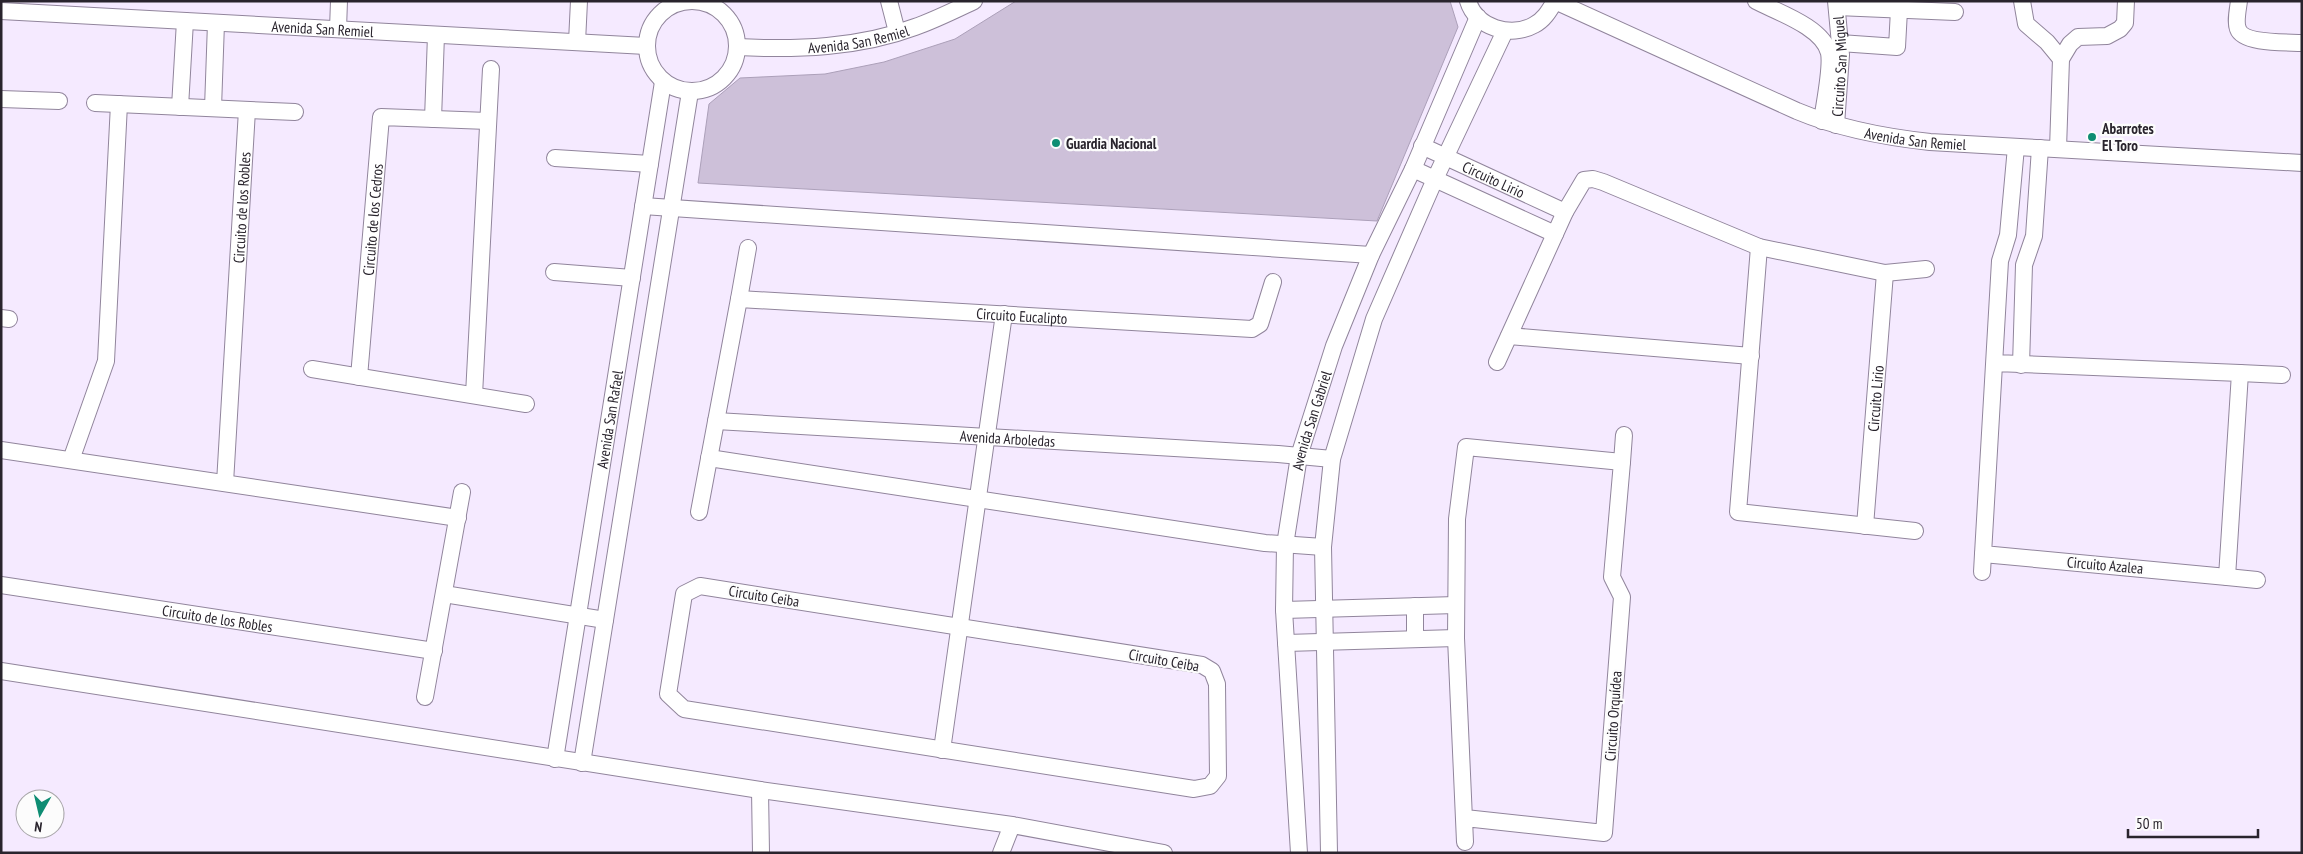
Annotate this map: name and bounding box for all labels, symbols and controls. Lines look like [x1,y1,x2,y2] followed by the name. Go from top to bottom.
[1827,15,1851,117] street label: Circuito San Miguel
[271,16,374,41] street label: Avenida San Remiel
[807,20,912,57] street label: Avenida San Remiel
[2101,119,2154,155] place label: Abarrotes El Toro
[1863,123,1967,154] street label: Avenida San Remiel
[2086,131,2098,143] marker: Abarrotes El Toro
[1066,134,1157,153] place label: Guardia Nacional
[1050,137,1062,149] marker: Guardia Nacional
[228,151,254,264] street label: Circuito de los Robles
[1460,157,1528,202] street label: Circuito Lirio
[358,163,387,276] street label: Circuito de los Cedros
[976,303,1068,328] street label: Circuito Eucalipto
[1863,365,1887,432] street label: Circuito Lirio
[592,368,626,470] street label: Avenida San Rafael
[1287,368,1335,472] street label: Avenida San Gabriel
[959,426,1056,450] street label: Avenida Arboledas
[2066,552,2144,578] street label: Circuito Azalea
[727,581,801,611] street label: Circuito Ceiba
[161,600,274,636] street label: Circuito de los Robles
[1127,644,1201,676] street label: Circuito Ceiba
[1600,670,1626,762] street label: Circuito Orquídea
[15,789,65,839] north arrow
[2128,806,2258,838] scale bar
[2136,814,2162,833] text: 50 m
[33,817,43,836] text: N

